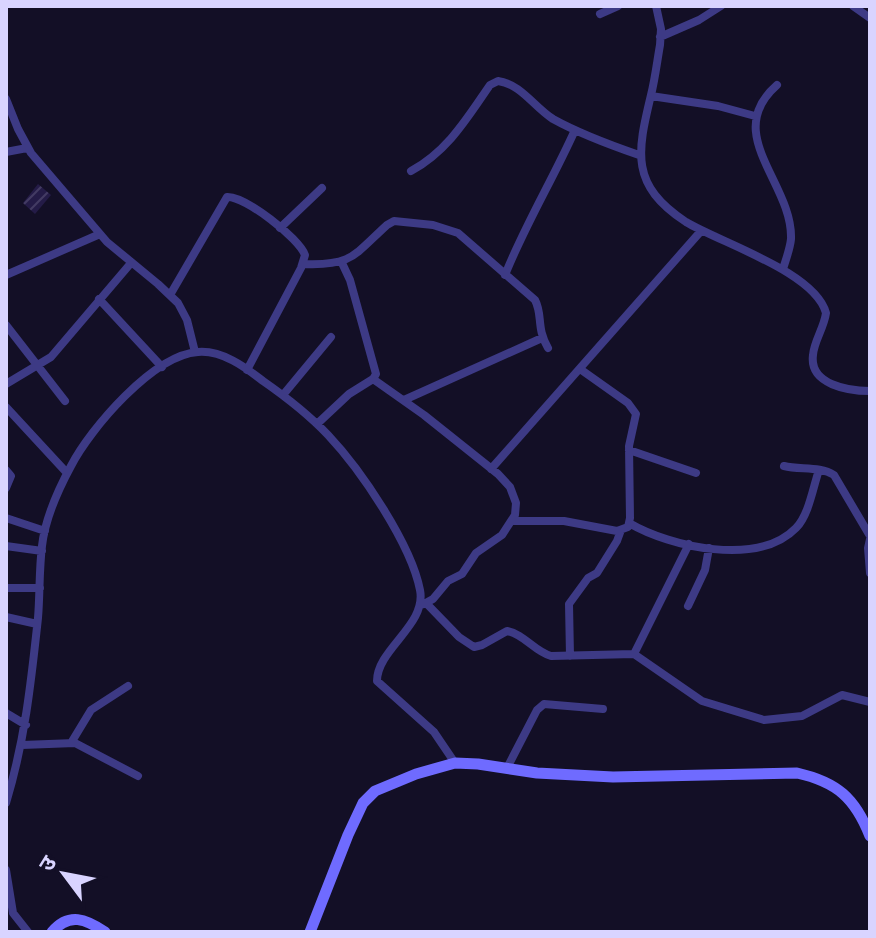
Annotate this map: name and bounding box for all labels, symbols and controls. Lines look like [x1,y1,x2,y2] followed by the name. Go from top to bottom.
[24,834,104,914] north arrow
[31,849,64,877] text: उ

